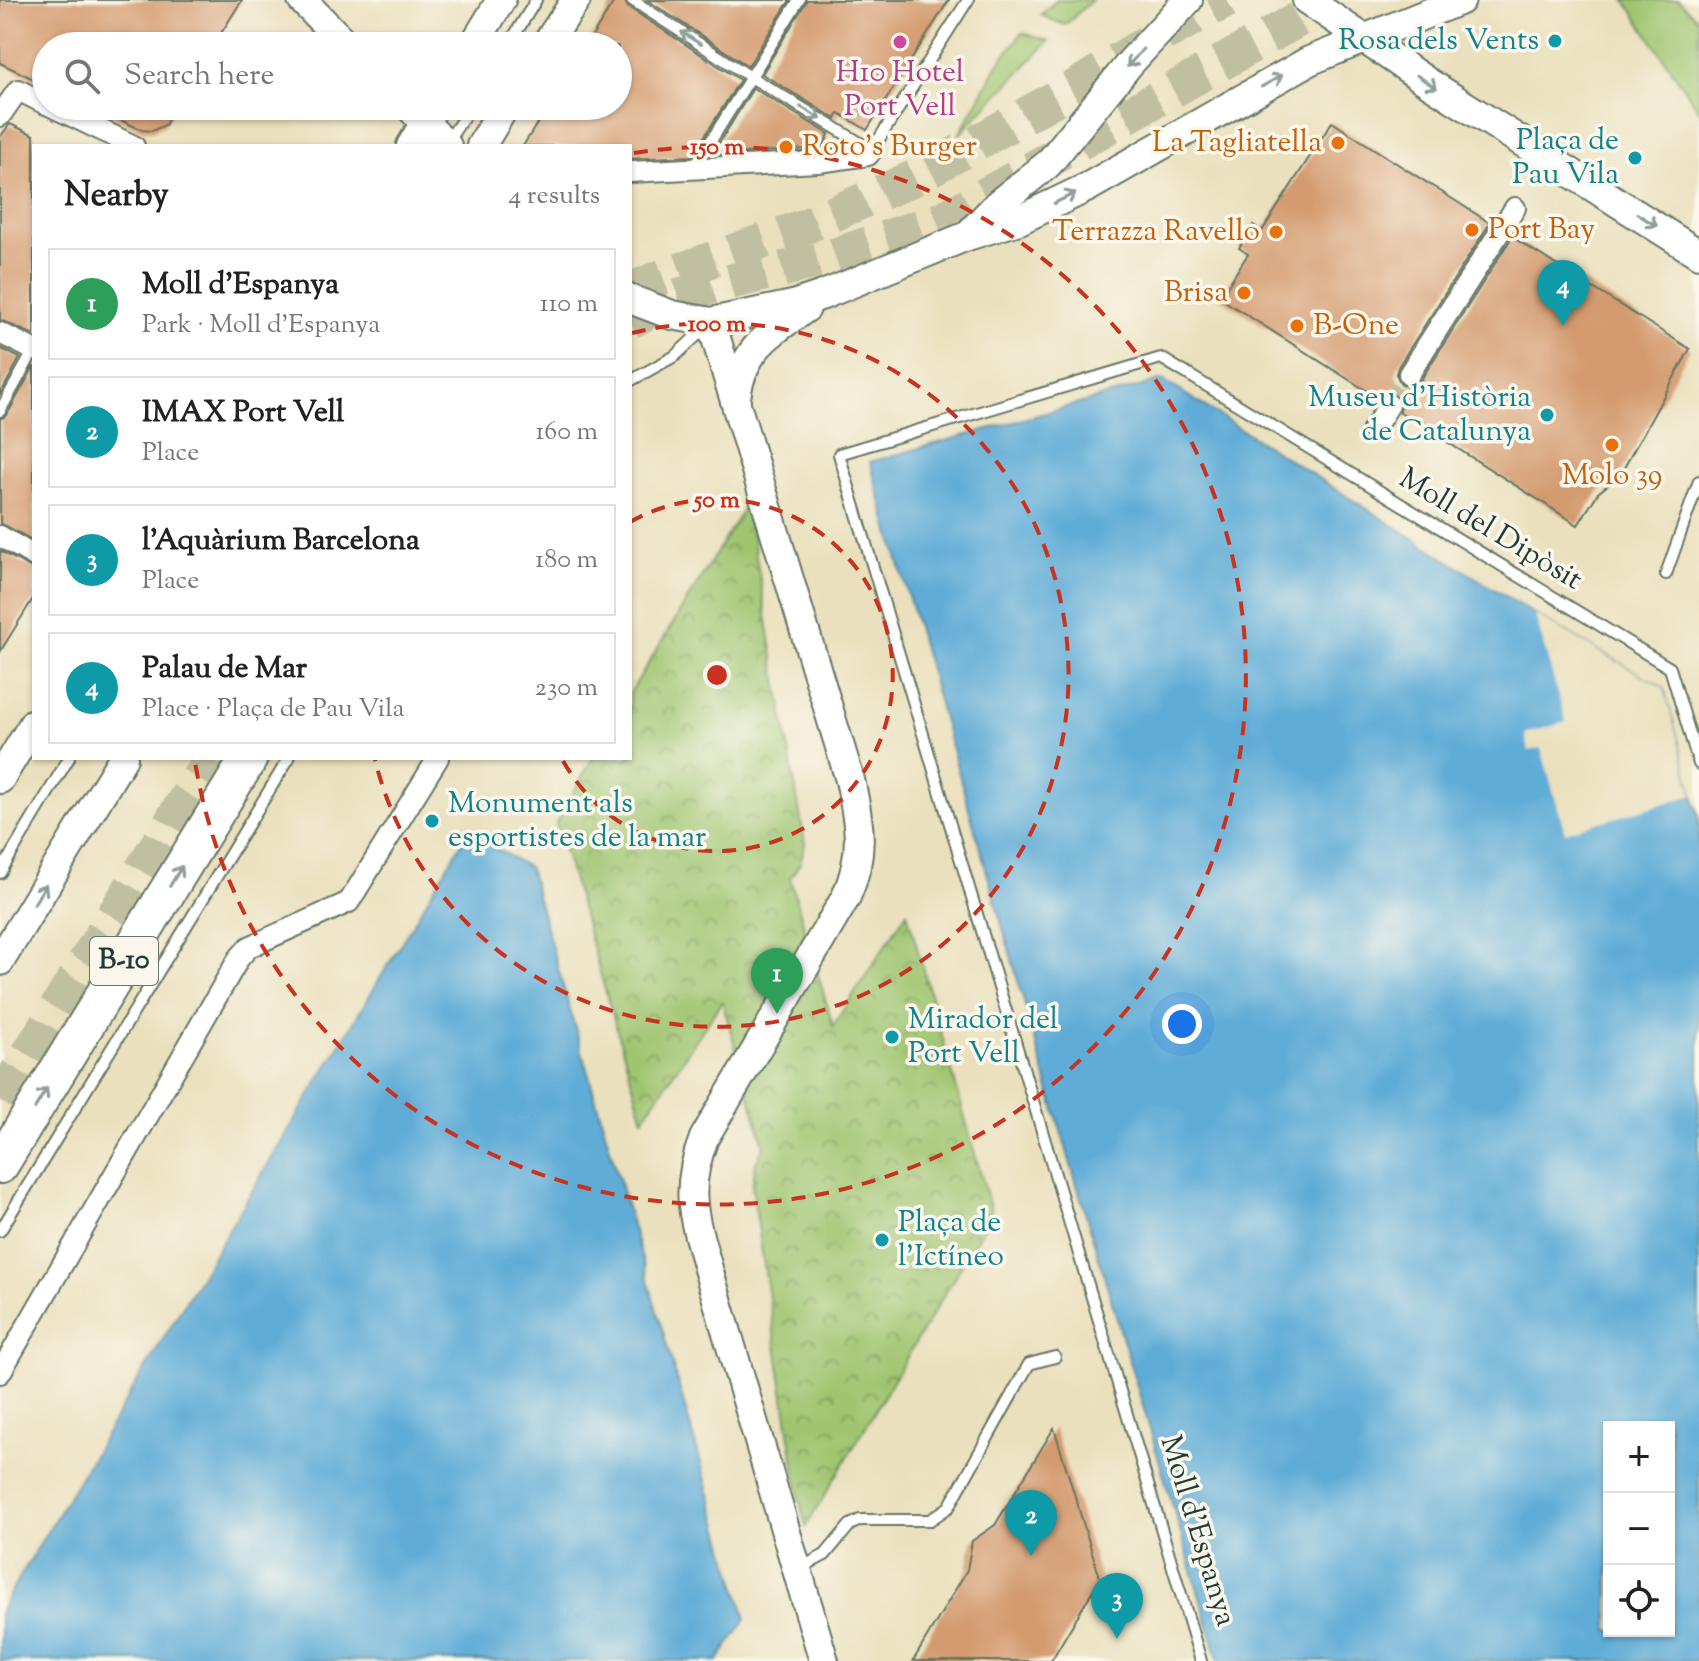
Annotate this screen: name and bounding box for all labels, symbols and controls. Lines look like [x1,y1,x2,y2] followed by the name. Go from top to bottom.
[1338,20,1539,63] place label: Rosa dels Vents
[680,30,702,46] one-way arrow
[32,32,632,120] search box
[1546,32,1564,50] marker: Rosa dels Vents
[891,33,909,51] marker: H10 Hotel Port Vell
[1126,47,1144,67] one-way arrow
[836,52,964,129] place label: H10 Hotel Port Vell
[60,54,104,98] icon: search
[124,55,274,98] text: Search here
[1260,73,1283,89] one-way arrow
[1415,74,1438,90] one-way arrow
[799,105,822,121] one-way arrow
[1512,120,1619,197] place label: Plaça de Pau Vila
[1152,122,1322,165] place label: La Tagliatella
[802,126,977,169] place label: Roto's Burger
[690,131,744,165] text: 150 m
[1329,134,1347,152] marker: La Tagliatella
[777,138,795,156] marker: Roto's Burger
[1626,149,1644,167] marker: Plaça de Pau Vila
[64,172,169,221] text: Nearby
[508,178,600,215] text: 4 results
[1053,190,1077,205] one-way arrow
[1488,209,1595,252] place label: Port Bay
[1052,211,1260,254] place label: Terrazza Ravello
[1635,213,1658,229] one-way arrow
[1463,221,1481,239] marker: Port Bay
[1267,223,1285,241] marker: Terrazza Ravello
[1537,260,1589,326] pin: 4
[142,264,339,307] text: Moll d'Espanya
[1164,272,1228,315] place label: Brisa
[1235,284,1253,302] marker: Brisa
[88,286,96,323] text: 1
[540,286,598,323] text: 110 m
[1313,305,1399,348] place label: B-One
[142,307,380,344] text: Park · Moll d'Espanya
[688,308,746,342] text: 100 m
[1288,317,1306,335] marker: B-One
[1308,377,1531,454] place label: Museu d'Història de Catalunya
[142,392,344,435] text: IMAX Port Vell
[1538,406,1556,424] marker: Museu d'Història de Catalunya
[86,414,98,451] text: 2
[535,414,598,451] text: 160 m
[142,435,199,472] text: Place
[1603,436,1621,454] marker: Molo 39
[1562,455,1662,498] place label: Molo 39
[1390,458,1590,602] street label: Moll del Dipòsit
[692,484,740,518] text: 50 m
[142,520,420,563] text: l'Aquàrium Barcelona
[87,542,97,579] text: 3
[535,542,598,579] text: 180 m
[142,563,199,600] text: Place
[142,648,307,691] text: Palau de Mar
[703,661,731,689] centre of rings
[85,670,99,707] text: 4
[535,670,598,707] text: 230 m
[142,691,404,728] text: Place · Plaça de Pau Vila
[448,783,706,860] place label: Monument als esportistes de la mar
[423,812,441,830] marker: Monument als esportistes de la mar
[168,866,185,888] one-way arrow
[33,883,49,906] one-way arrow
[90,937,158,985] road number: B-10
[751,948,803,1014] pin: 1
[908,999,1058,1076] place label: Mirador del Port Vell
[1162,1004,1202,1044] your location
[883,1028,901,1046] marker: Mirador del Port Vell
[33,1087,49,1110] one-way arrow
[898,1202,1004,1279] place label: Plaça de l'Ictíneo
[873,1231,891,1249] marker: Plaça de l'Ictíneo
[1603,1421,1675,1637] map controls
[1603,1421,1675,1493] button: +
[1148,1430,1246,1632] street label: Moll d'Espanya
[1005,1490,1057,1556] pin: 2
[1603,1493,1675,1565] button: −
[1603,1565,1675,1637] button: locate
[1091,1573,1143,1639] pin: 3

